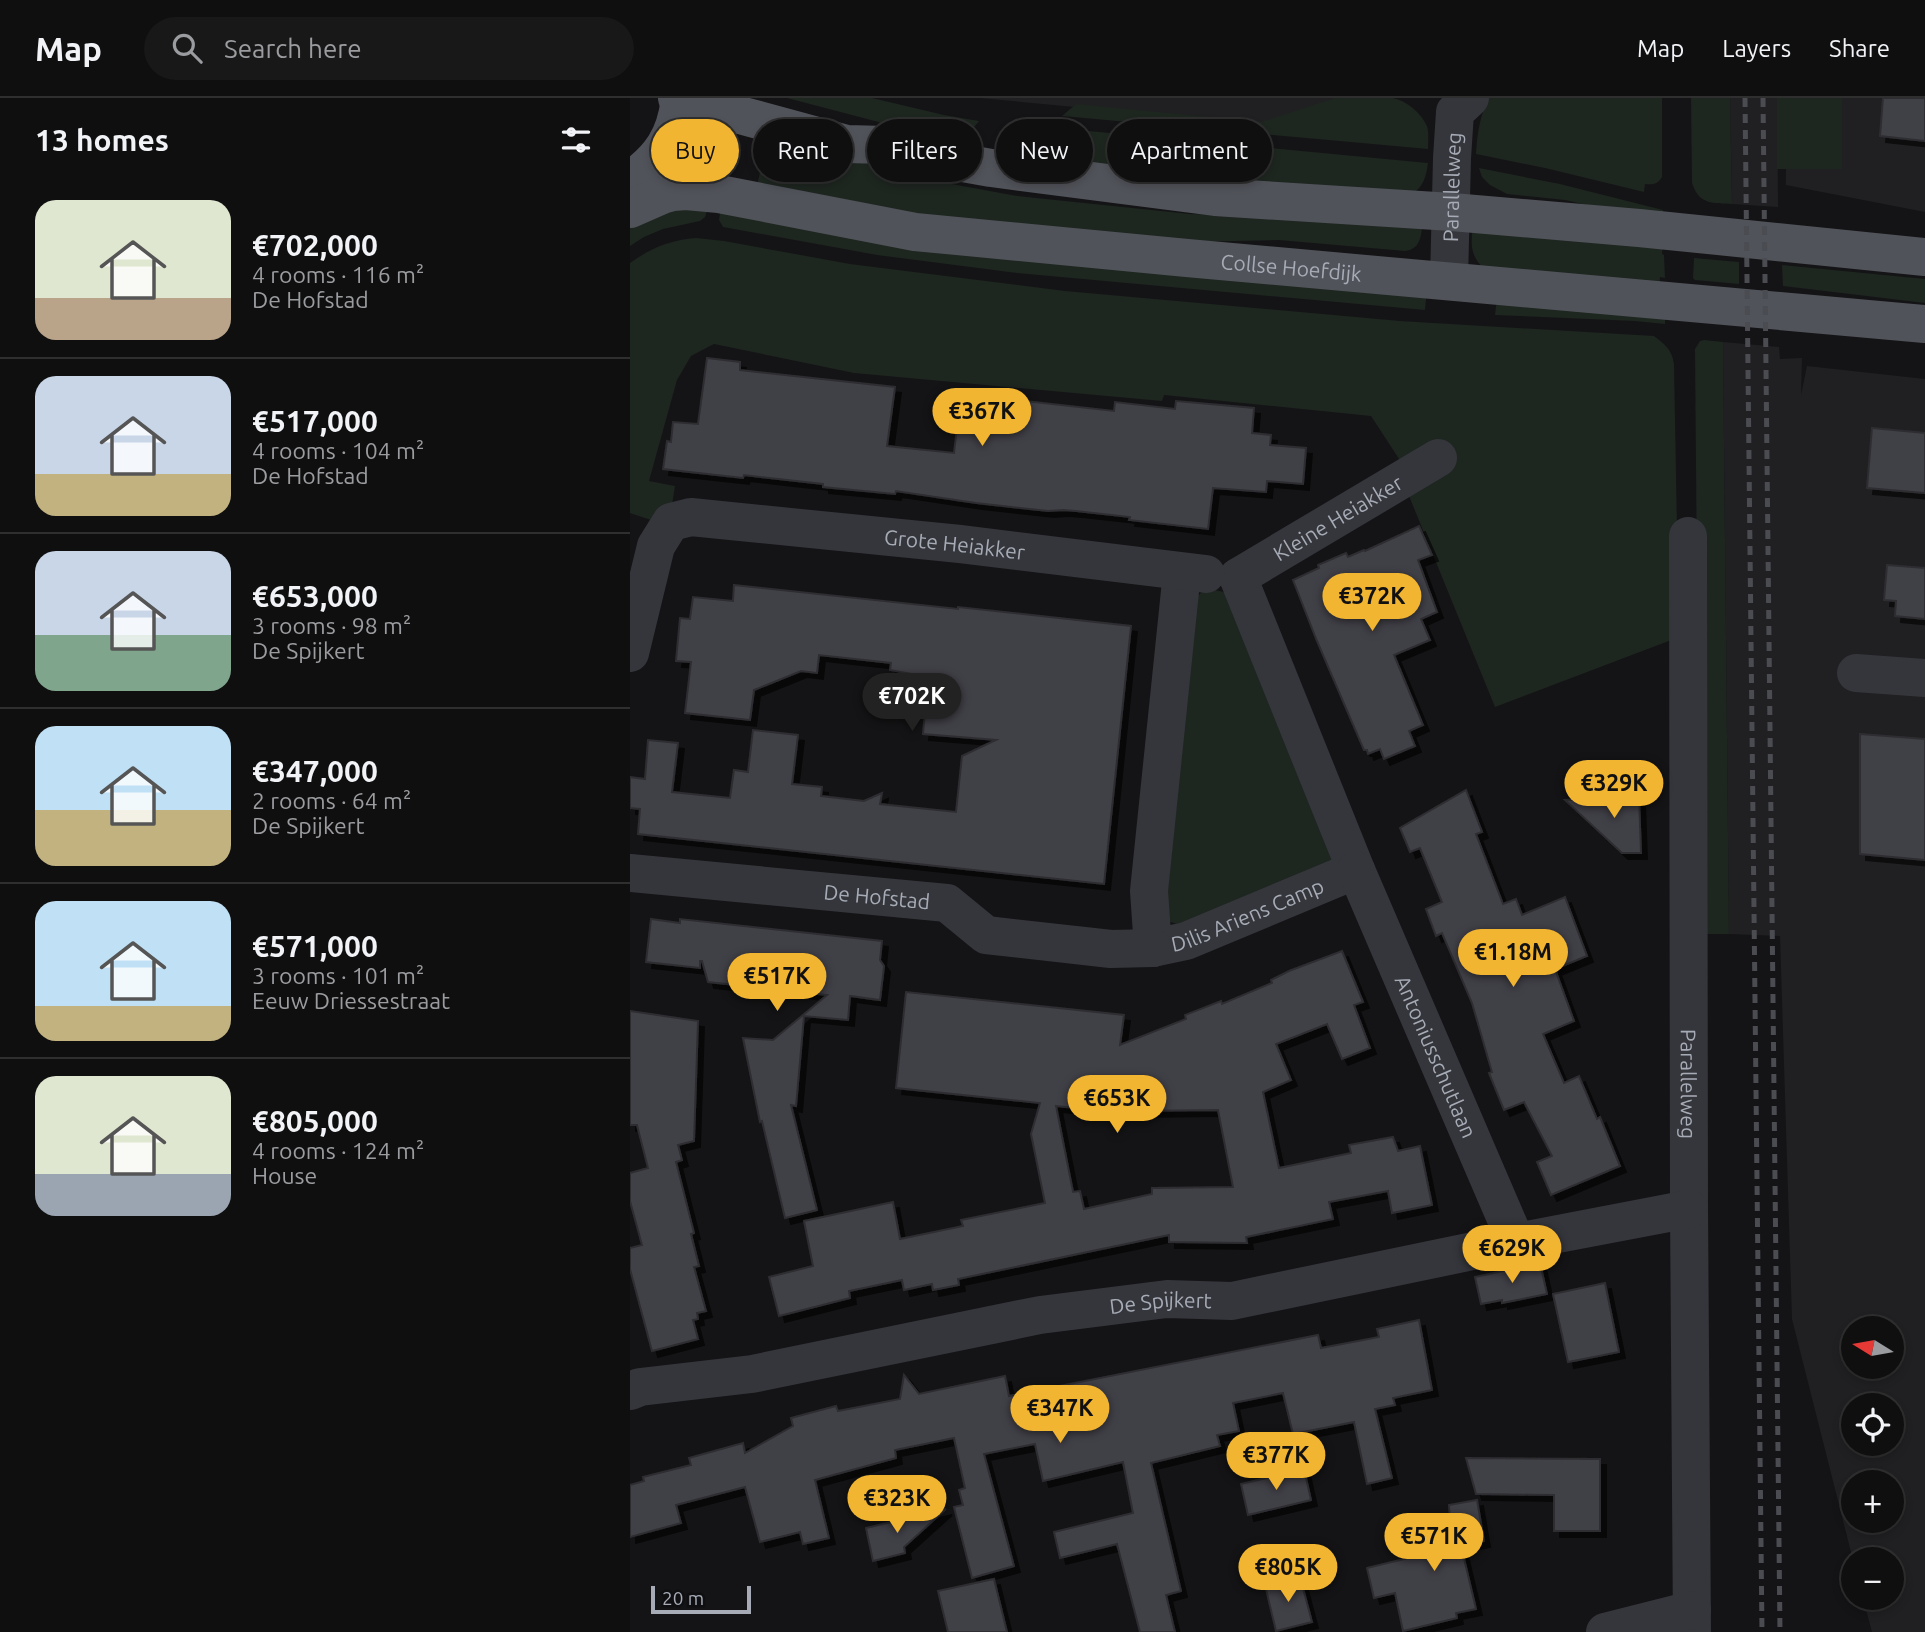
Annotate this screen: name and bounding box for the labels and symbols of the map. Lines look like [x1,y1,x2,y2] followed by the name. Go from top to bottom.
[1438,131,1466,242] street label: Parallelweg
[1220,249,1363,286] street label: Collse Hoefdijk
[933,388,1031,448] pin: €367K
[1269,470,1407,565] street label: Kleine Heiakker
[883,524,1026,564] street label: Grote Heiakker
[1323,574,1421,633] pin: €372K
[863,674,961,733] pin: €702K
[1565,760,1663,820] pin: €329K
[1169,873,1327,956] street label: Dilis Ariens Camp
[823,879,931,913] street label: De Hofstad
[1456,930,1570,989] pin: €1.18M
[728,954,826,1013] pin: €517K
[1391,971,1482,1141] street label: Antoniusschutlaan
[1677,1029,1701,1139] street label: Parallelweg
[1068,1076,1166,1135] pin: €653K
[1463,1226,1561,1285] pin: €629K
[1108,1287,1212,1318] street label: De Spijkert
[1841,1316,1904,1379] north arrow
[1011,1386,1109,1445] pin: €347K
[1227,1432,1325,1492] pin: €377K
[848,1476,946,1535] pin: €323K
[1385,1514,1483,1573] pin: €571K
[1239,1544,1337,1604] pin: €805K
[651,1583,751,1615] scale bar

